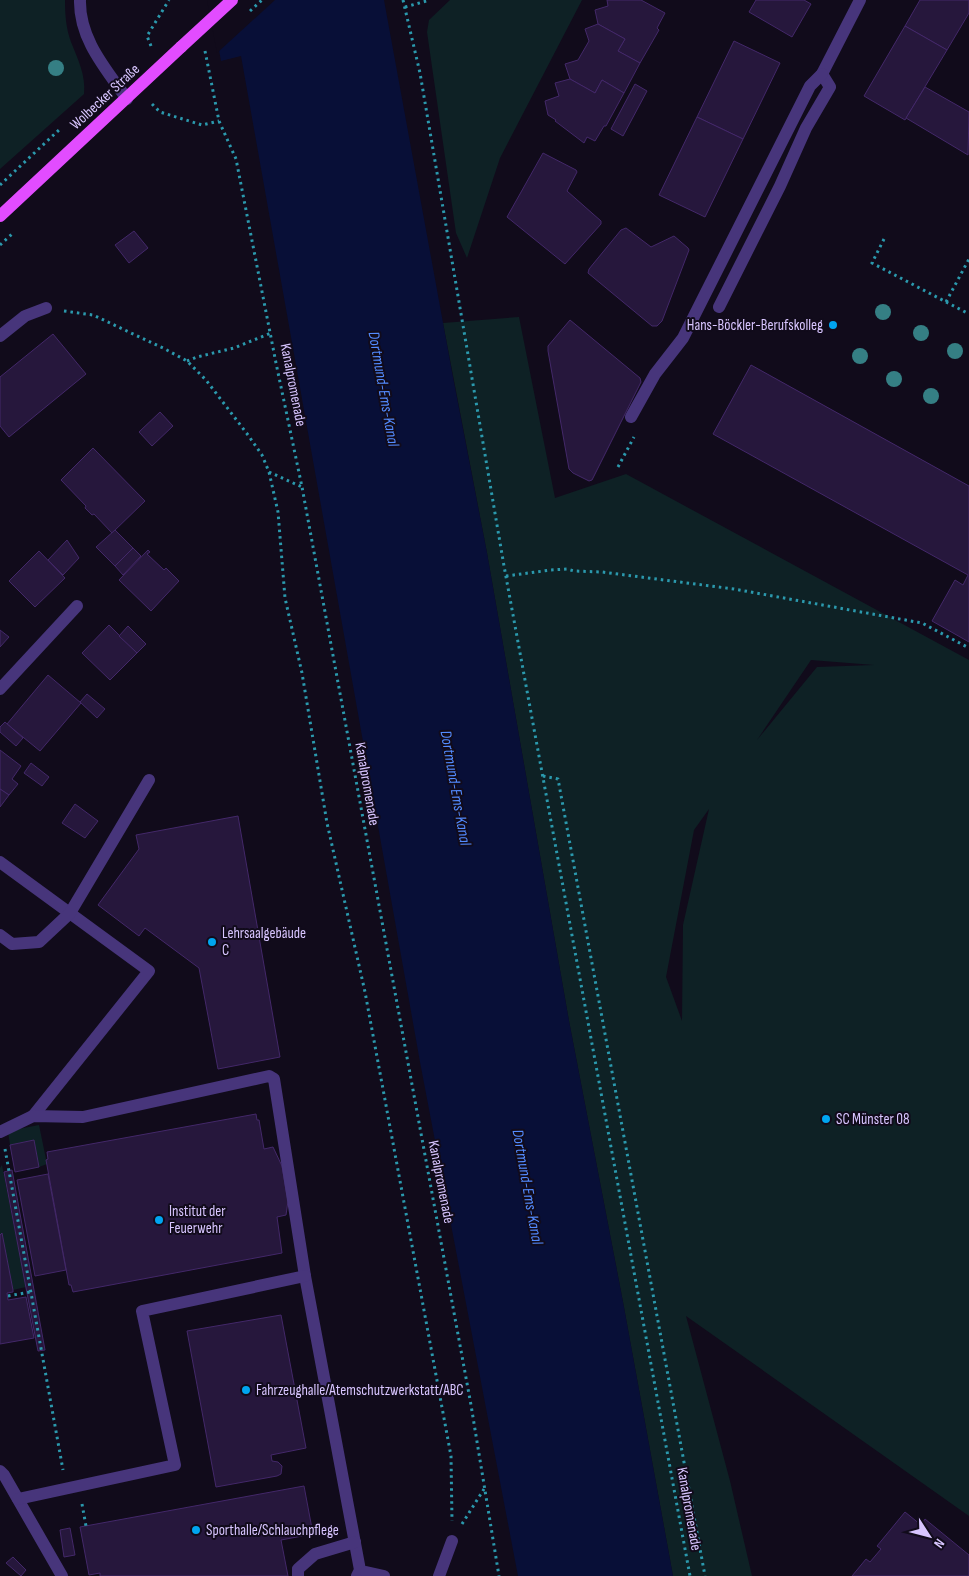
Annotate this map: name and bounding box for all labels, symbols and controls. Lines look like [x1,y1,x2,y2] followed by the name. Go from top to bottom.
[66,60,144,134] street label: Wolbecker Straße
[687,316,823,335] place label: Hans-Böckler-Berufskolleg
[827,319,839,331] marker: Hans-Böckler-Berufskolleg
[364,330,403,449] water label: Dortmund-Ems-Kanal
[276,342,310,428] street label: Kanalpromenade
[436,729,475,848] water label: Dortmund-Ems-Kanal
[350,741,384,827] street label: Kanalpromenade
[222,924,306,960] place label: Lehrsaalgebäude C
[206,936,218,948] marker: Lehrsaalgebäude C
[836,1110,909,1129] place label: SC Münster 08
[820,1113,832,1125] marker: SC Münster 08
[508,1128,547,1247] water label: Dortmund-Ems-Kanal
[424,1139,458,1225] street label: Kanalpromenade
[169,1202,226,1238] place label: Institut der Feuerwehr
[153,1214,165,1226] marker: Institut der Feuerwehr
[256,1381,464,1400] place label: Fahrzeughalle/Atemschutzwerkstatt/ABC
[240,1384,252,1396] marker: Fahrzeughalle/Atemschutzwerkstatt/ABC
[672,1466,706,1552] street label: Kanalpromenade
[904,1511,954,1561] north arrow
[206,1521,339,1540] place label: Sporthalle/Schlauchpflege
[190,1524,202,1536] marker: Sporthalle/Schlauchpflege
[930,1535,948,1551] text: N

